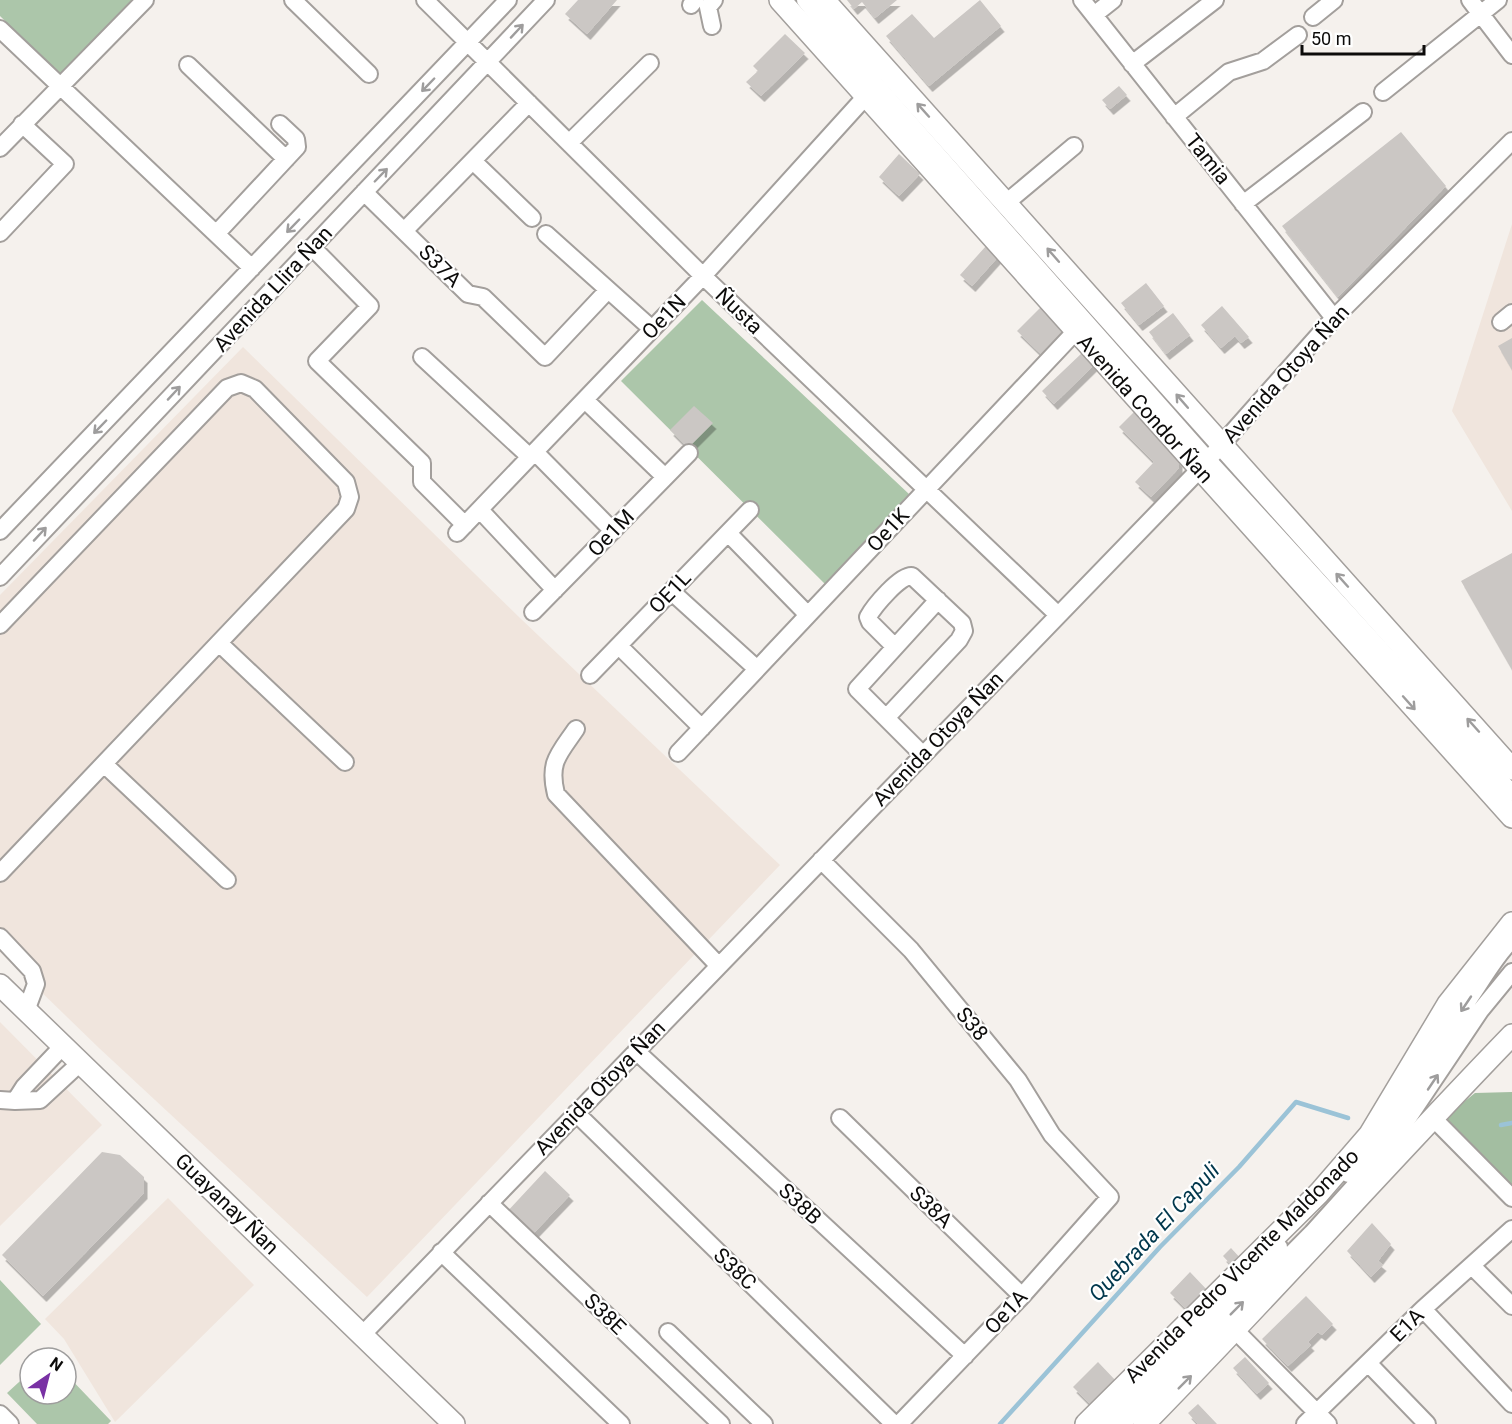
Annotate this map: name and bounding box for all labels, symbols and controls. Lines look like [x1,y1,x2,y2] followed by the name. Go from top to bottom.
[1302,18,1424,56] scale bar
[510,24,524,39] one-way arrow
[1311,28,1351,49] text: 50 m
[421,78,436,93] one-way arrow
[916,103,930,118] one-way arrow
[1181,129,1235,189] street label: Tamia
[373,167,388,182] one-way arrow
[286,218,300,233] one-way arrow
[209,221,337,357] street label: Avenida Llira Ñan
[414,240,466,292] street label: S37A
[1046,248,1060,263] one-way arrow
[711,283,767,339] street label: Ñusta
[637,290,691,344] street label: Oe1N
[1218,300,1354,448] street label: Avenida Otoya Ñan
[1072,330,1218,488] street label: Avenida Condor Ñan
[167,385,182,400] one-way arrow
[1175,394,1189,409] one-way arrow
[93,420,107,435] one-way arrow
[862,503,915,557] street label: Oe1K
[583,505,639,561] street label: Oe1M
[33,527,47,542] one-way arrow
[644,566,696,618] street label: OE1L
[1335,573,1349,588] one-way arrow
[868,667,1008,811] street label: Avenida Otoya Ñan
[1402,695,1416,710] one-way arrow
[1466,718,1480,733] one-way arrow
[1460,995,1472,1012] one-way arrow
[951,1002,993,1046] street label: S38
[530,1016,670,1160] street label: Avenida Otoya Ñan
[1427,1074,1439,1090] one-way arrow
[1120,1144,1364,1388] street label: Avenida Pedro Vicente Maldonado
[170,1149,284,1259] street label: Guayanay Ñan
[1084,1157,1225,1306] water label: Quebrada El Capuli
[774,1178,826,1230] street label: S38B
[905,1181,957,1233] street label: S38A
[709,1243,761,1295] street label: S38C
[980,1285,1032,1339] street label: Oe1A
[579,1289,631,1339] street label: S38E
[1230,1301,1245,1315] one-way arrow
[1385,1303,1429,1347] street label: E1A
[18,1346,78,1406] north arrow
[46,1353,66,1375] text: N
[1178,1375,1192,1390] one-way arrow

